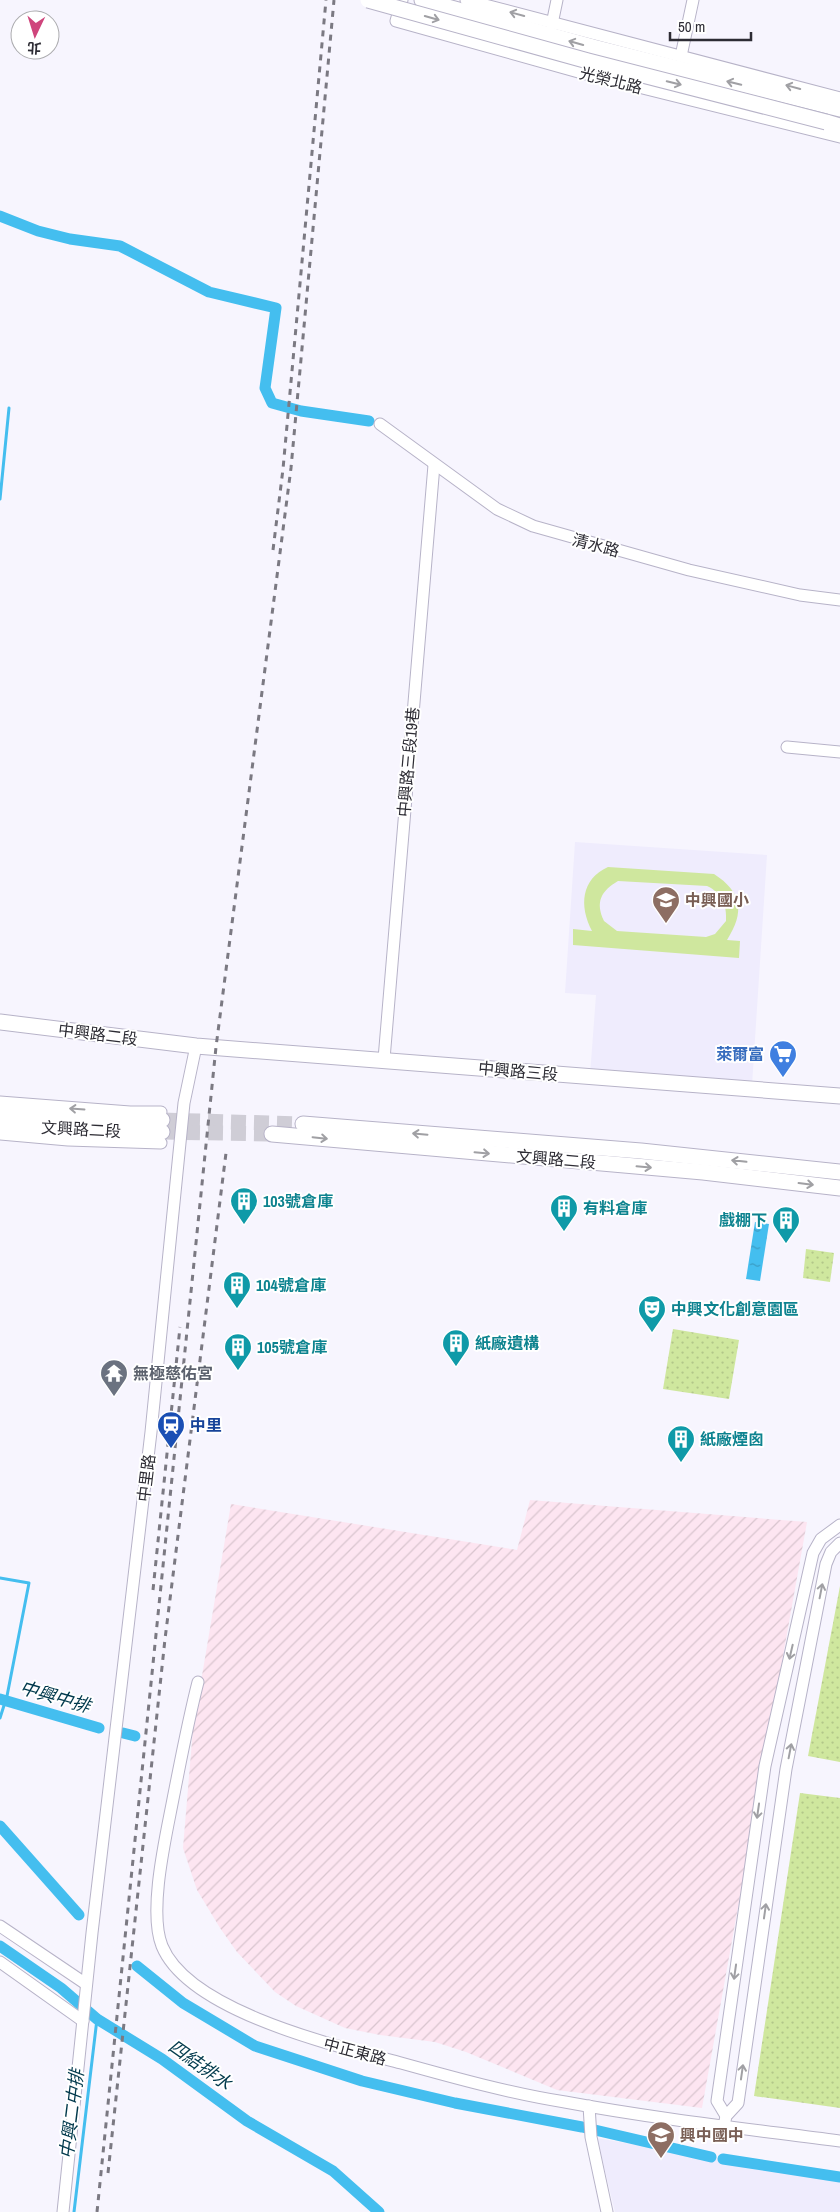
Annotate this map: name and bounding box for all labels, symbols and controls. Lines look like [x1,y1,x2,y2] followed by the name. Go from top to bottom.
[509,9,525,18] one-way arrow
[10,10,60,60] north arrow
[670,10,751,42] scale bar
[424,14,440,23] one-way arrow
[678,16,705,37] text: 50 m
[568,37,584,47] one-way arrow
[26,39,42,57] text: 北
[577,62,645,98] street label: 光榮北路
[726,78,742,87] one-way arrow
[665,79,681,89] one-way arrow
[785,81,801,91] one-way arrow
[570,528,622,562] street label: 清水路
[392,706,424,818] street label: 中興路三段19巷
[651,885,681,924] school or university icon: 中興國小
[685,889,749,911] place label: 中興國小
[57,1018,139,1050] street label: 中興路二段
[768,1039,798,1078] supermarket icon: 萊爾富
[716,1043,764,1065] place label: 萊爾富
[477,1057,559,1085] street label: 中興路三段
[70,1104,86,1113] one-way arrow
[40,1116,122,1142] street label: 文興路二段
[413,1129,429,1139] one-way arrow
[312,1134,328,1143] one-way arrow
[515,1145,597,1173] street label: 文興路二段
[474,1148,490,1158] one-way arrow
[732,1156,748,1166] one-way arrow
[636,1162,652,1171] one-way arrow
[798,1179,814,1189] one-way arrow
[229,1186,259,1225] building icon: 103號倉庫
[263,1190,333,1212] place label: 103號倉庫
[549,1193,579,1232] building icon: 有料倉庫
[583,1197,647,1219] place label: 有料倉庫
[771,1205,801,1244] building icon: 戲棚下
[719,1209,767,1231] place label: 戲棚下
[222,1270,252,1309] building icon: 104號倉庫
[256,1274,326,1296] place label: 104號倉庫
[637,1294,667,1333] theatre icon: 中興文化創意園區
[671,1298,799,1320] place label: 中興文化創意園區
[441,1328,471,1367] building icon: 紙廠遺構
[223,1332,253,1371] building icon: 105號倉庫
[475,1332,539,1354] place label: 紙廠遺構
[257,1336,327,1358] place label: 105號倉庫
[99,1358,129,1397] temple icon: 無極慈佑宮
[133,1362,213,1384] place label: 無極慈佑宮
[156,1410,186,1449] station icon: 中里
[190,1414,222,1436] place label: 中里
[666,1424,696,1463] building icon: 紙廠煙囪
[700,1428,764,1450] place label: 紙廠煙囪
[132,1453,160,1503] street label: 中里路
[816,1584,826,1600] one-way arrow
[785,1643,795,1659] one-way arrow
[17,1675,95,1719] water label: 中興中排
[786,1743,795,1759] one-way arrow
[753,1803,763,1819] one-way arrow
[760,1904,770,1920] one-way arrow
[730,1963,740,1979] one-way arrow
[321,2032,389,2070] street label: 中正東路
[164,2034,238,2096] water label: 四結排水
[738,2065,748,2081] one-way arrow
[54,2066,90,2160] water label: 中興二中排
[646,2120,676,2159] school or university icon: 興中國中
[680,2124,744,2146] place label: 興中國中

